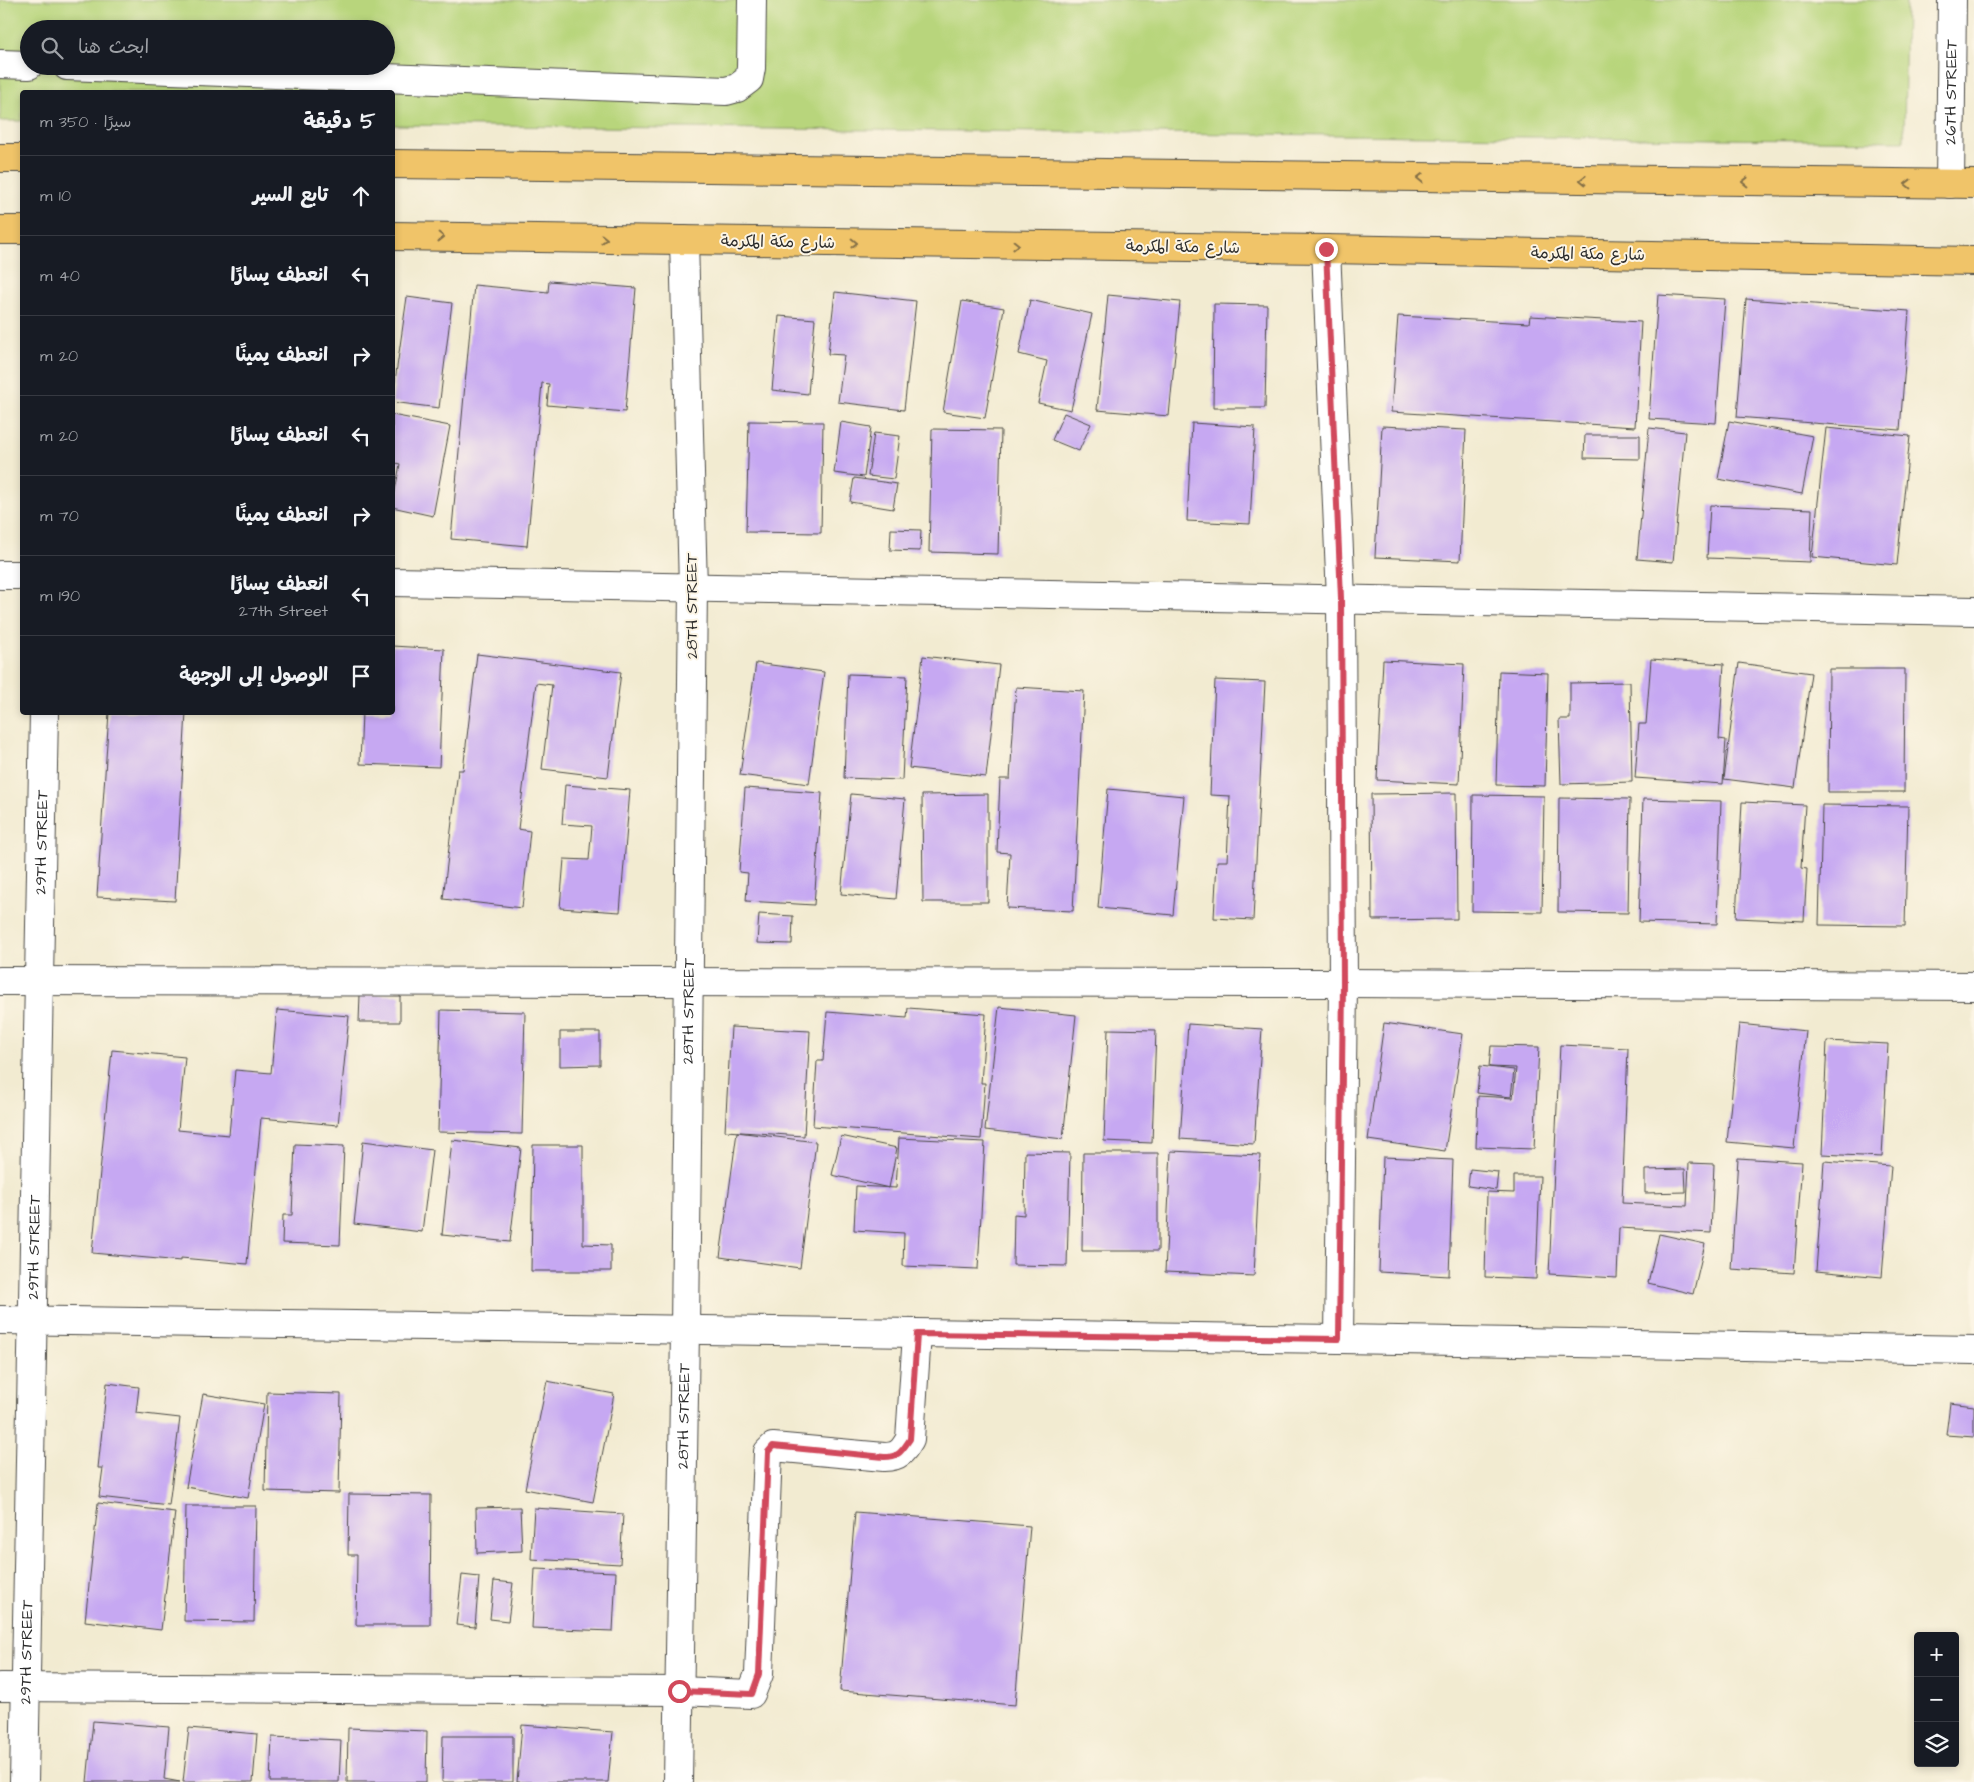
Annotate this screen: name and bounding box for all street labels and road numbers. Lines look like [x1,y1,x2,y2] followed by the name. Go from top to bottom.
[1939,39,1963,145] street label: 26TH STREET
[721,230,835,254] street label: شارع مكة المكرمة
[1126,235,1240,259] street label: شارع مكة المكرمة
[1531,242,1645,266] street label: شارع مكة المكرمة
[681,553,703,659] street label: 28TH STREET
[30,789,54,895] street label: 29TH STREET
[677,958,700,1064] street label: 28TH STREET
[22,1194,46,1300] street label: 29TH STREET
[672,1363,695,1469] street label: 28TH STREET
[14,1599,38,1705] street label: 29TH STREET

